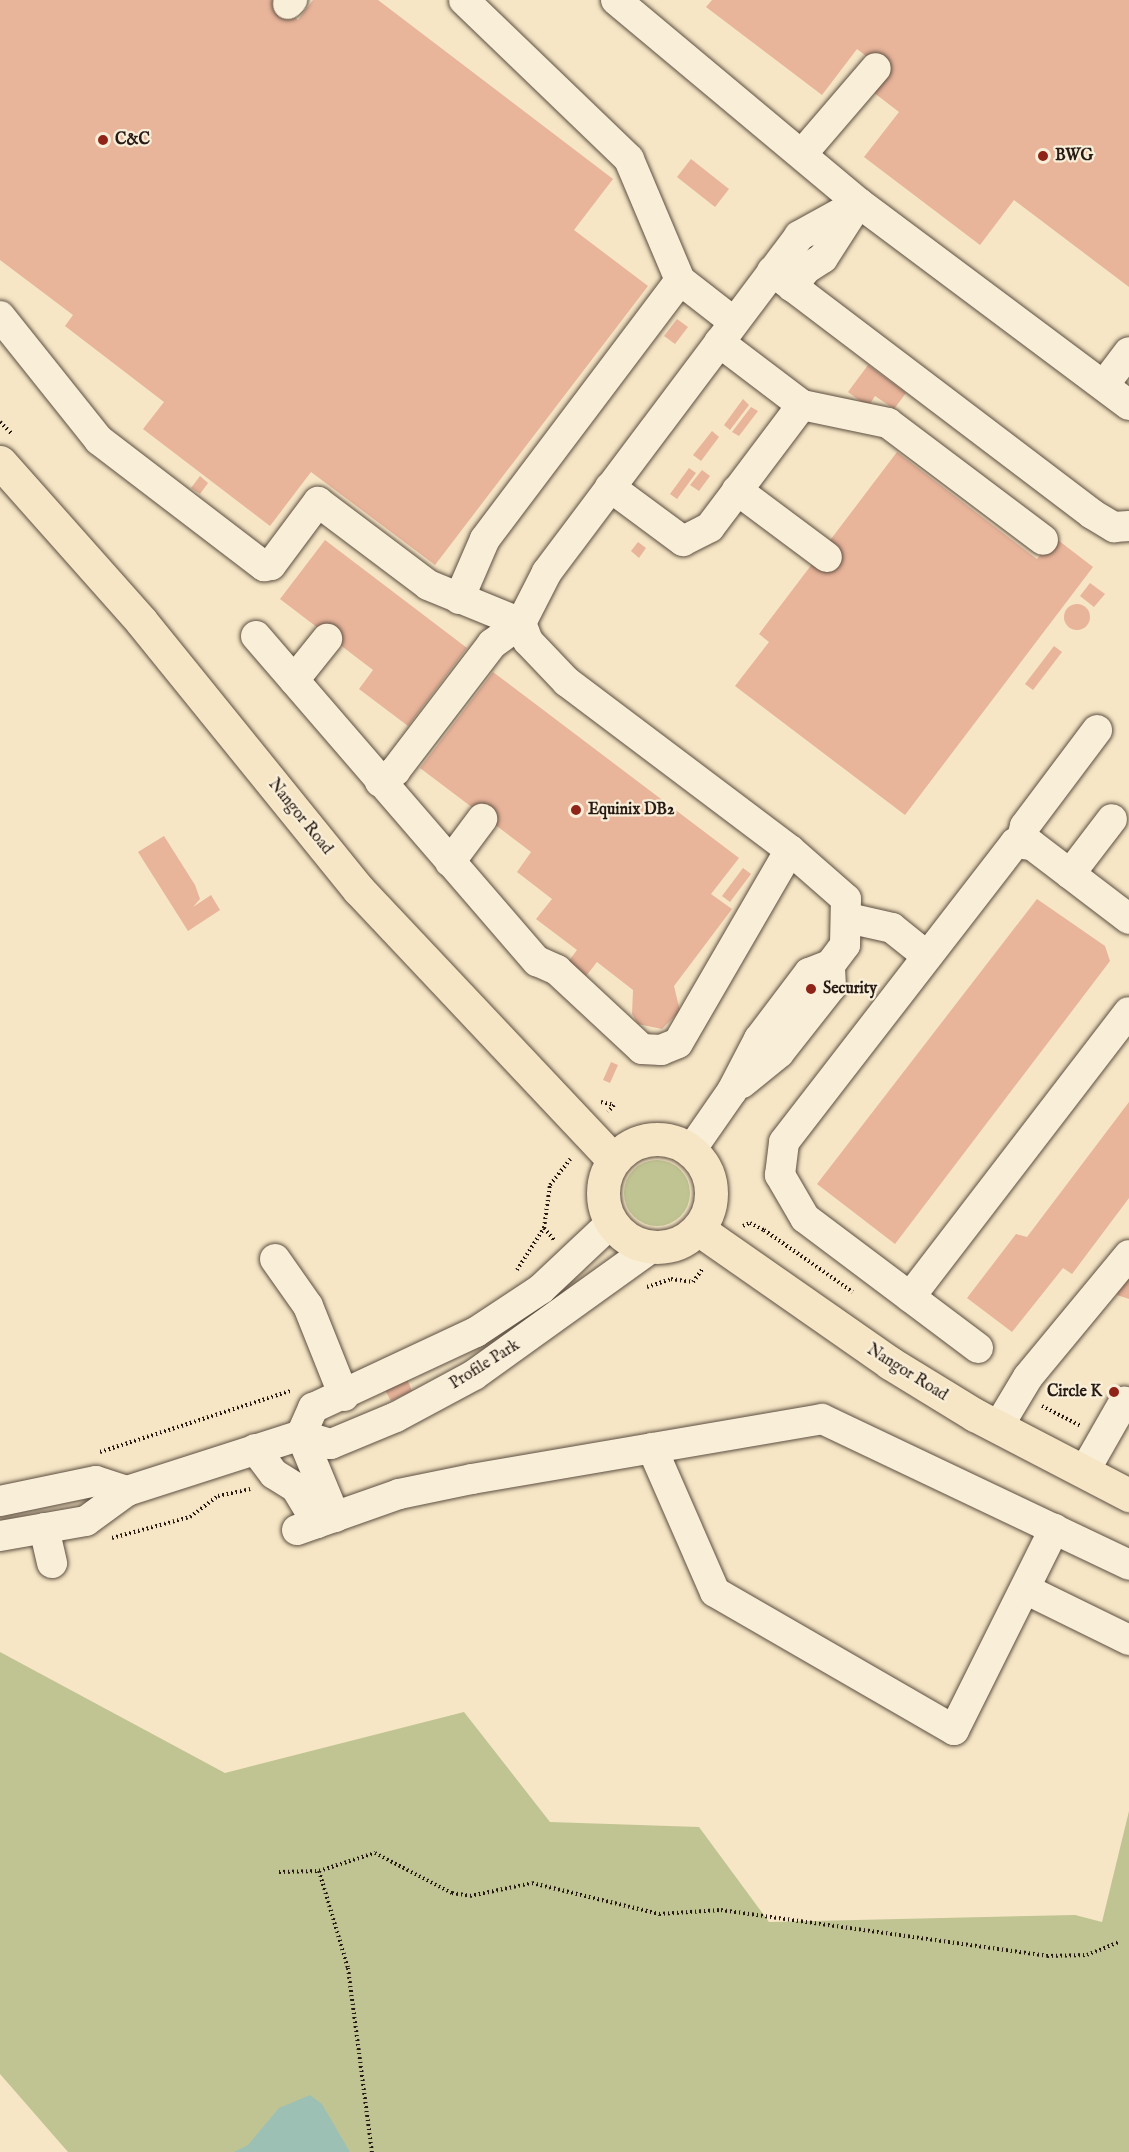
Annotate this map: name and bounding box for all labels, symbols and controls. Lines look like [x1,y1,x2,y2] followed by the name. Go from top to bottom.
[115,130,150,150] place label: C&C
[96,133,110,147] marker: C&C
[1055,146,1093,166] place label: BWG
[1036,149,1050,163] marker: BWG
[264,775,336,859] street label: Nangor Road
[588,800,674,820] place label: Equinix DB2
[569,803,583,817] marker: Equinix DB2
[823,979,877,999] place label: Security
[804,982,818,996] marker: Security
[447,1336,523,1394] street label: Profile Park
[863,1341,951,1405] street label: Nangor Road
[1047,1382,1102,1402] place label: Circle K
[1107,1385,1121,1399] marker: Circle K

